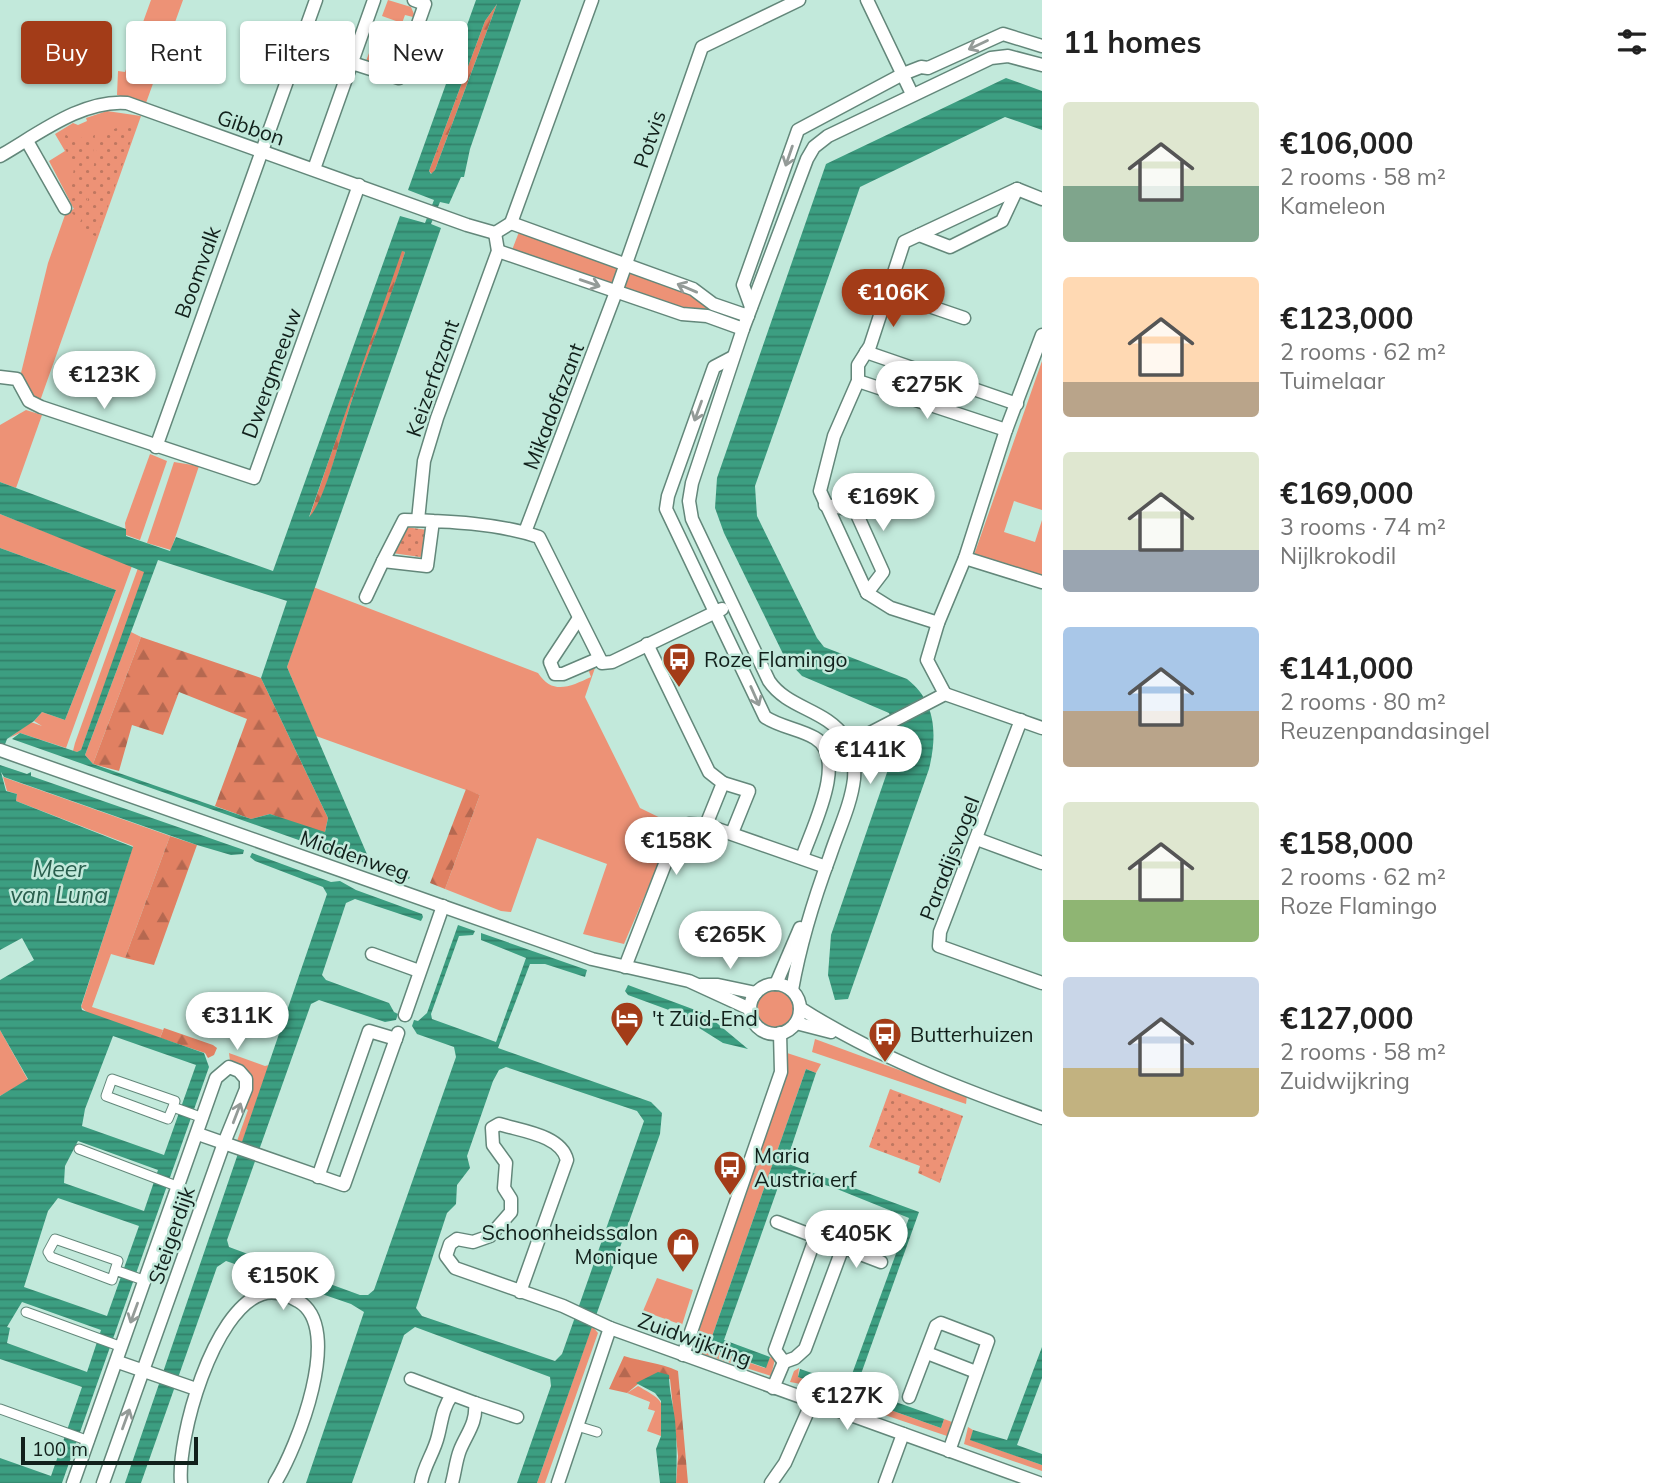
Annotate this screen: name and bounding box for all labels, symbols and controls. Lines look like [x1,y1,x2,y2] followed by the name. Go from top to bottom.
[21,21,112,84] chip: Buy
[126,21,226,84] chip: Rent
[240,21,355,84] chip: Filters
[369,21,468,84] chip: New
[1063,23,1202,61] text: 11 homes
[1613,23,1651,61] icon: filters
[968,38,989,52] one-way arrow
[214,103,288,151] street label: Gibbon
[627,107,671,171] street label: Potvis
[1280,124,1413,162] text: €106,000
[1119,130,1203,214] icon: home
[782,144,794,166] one-way arrow
[1280,162,1446,191] text: 2 rooms · 58 m²
[1280,191,1386,220] text: Kameleon
[168,222,226,322] street label: Boomvalk
[844,270,942,329] pin: €106K
[858,277,928,306] text: €106K
[578,278,600,290] one-way arrow
[676,280,698,293] one-way arrow
[1280,299,1413,337] text: €123,000
[235,304,307,442] street label: Dwergmeeuw
[1119,305,1203,389] icon: home
[400,316,464,440] street label: Keizerfazant
[1280,337,1446,366] text: 2 rooms · 62 m²
[517,339,589,473] street label: Mikadofazant
[55,352,153,411] pin: €123K
[69,359,139,388] text: €123K
[878,362,976,421] pin: €275K
[1280,366,1385,395] text: Tuimelaar
[892,369,962,398] text: €275K
[691,400,704,422] one-way arrow
[834,474,932,533] pin: €169K
[1280,474,1413,512] text: €169,000
[1119,480,1203,564] icon: home
[848,481,918,510] text: €169K
[1280,512,1446,541] text: 3 rooms · 74 m²
[1280,541,1396,570] text: Nijlkrokodil
[660,640,698,689] bus stop icon: Roze Flamingo
[704,646,848,672] place label: Roze Flamingo
[1280,649,1413,687] text: €141,000
[1119,655,1203,739] icon: home
[749,686,762,707] one-way arrow
[1280,687,1446,716] text: 2 rooms · 80 m²
[1280,716,1490,745] text: Reuzenpandasingel
[821,726,919,786] pin: €141K
[835,734,905,763] text: €141K
[913,792,985,924] street label: Paradijsvogel
[627,818,725,877] pin: €158K
[297,824,413,886] street label: Middenweg
[1280,824,1413,862] text: €158,000
[641,825,711,854] text: €158K
[1119,830,1203,914] icon: home
[10,854,108,909] water label: Meer van Luna
[1280,862,1446,891] text: 2 rooms · 62 m²
[1280,891,1437,920] text: Roze Flamingo
[681,912,779,971] pin: €265K
[695,919,765,948] text: €265K
[188,992,286,1052] pin: €311K
[608,999,646,1048] hotel icon: 't Zuid-End
[1280,999,1413,1037] text: €127,000
[202,1000,272,1029] text: €311K
[652,1005,758,1031] place label: 't Zuid-End
[1119,1005,1203,1089] icon: home
[866,1015,904,1064] bus stop icon: Butterhuizen
[910,1021,1034,1047] place label: Butterhuizen
[1280,1037,1446,1066] text: 2 rooms · 58 m²
[1280,1066,1410,1095] text: Zuidwijkring
[231,1102,244,1124] one-way arrow
[754,1142,858,1192] place label: Maria Austria erf
[711,1148,749,1197] bus stop icon: Maria Austria erf
[142,1183,200,1287] street label: Steigerdijk
[807,1210,905,1270] pin: €405K
[821,1218,891,1247] text: €405K
[482,1219,658,1269] place label: Schoonheidssalon Monique
[664,1225,702,1274] shop icon: Schoonheidssalon Monique
[234,1252,332,1312] pin: €150K
[248,1260,318,1289] text: €150K
[127,1301,139,1323] one-way arrow
[635,1306,755,1372] street label: Zuidwijkring
[798,1372,896,1432] pin: €127K
[812,1380,882,1409] text: €127K
[121,1408,133,1430] one-way arrow
[21,1434,198,1466] scale bar
[32,1437,88,1461] text: 100 m

